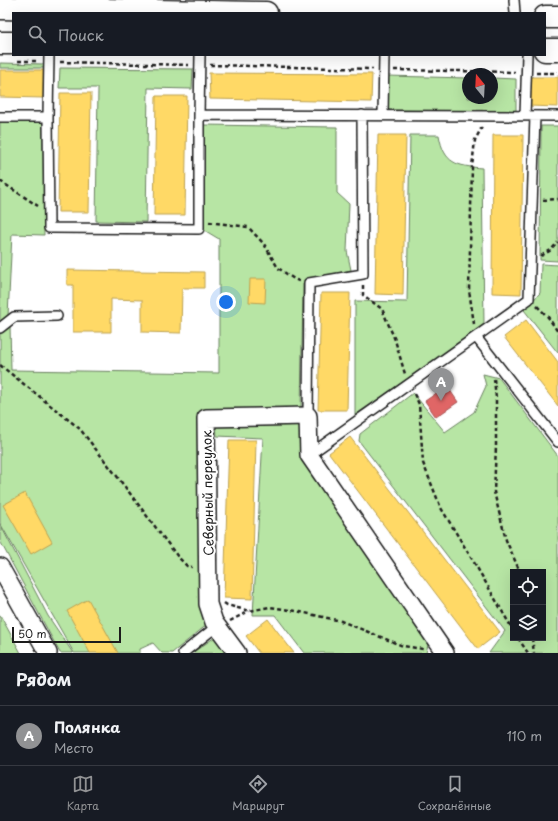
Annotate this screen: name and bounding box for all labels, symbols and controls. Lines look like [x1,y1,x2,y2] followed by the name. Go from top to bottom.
[12,12,546,56] search box
[26,23,48,45] icon: search
[58,23,104,46] text: Поиск
[462,68,498,104] north arrow
[216,292,236,312] your location
[428,368,454,401] pin: A
[196,430,218,556] street label: Северный переулок
[510,569,546,641] map controls
[510,569,546,605] button: locate
[510,605,546,641] button: layers
[12,625,121,644] scale bar
[18,625,47,642] text: 50 m
[16,666,71,692] text: Рядом
[54,715,120,738] text: Полянка
[24,726,34,745] text: A
[507,726,542,745] text: 110 m
[54,738,94,757] text: Место
[67,773,99,814] tab: Карта
[232,773,284,814] tab: Маршрут
[418,773,491,814] tab: Сохранённые

